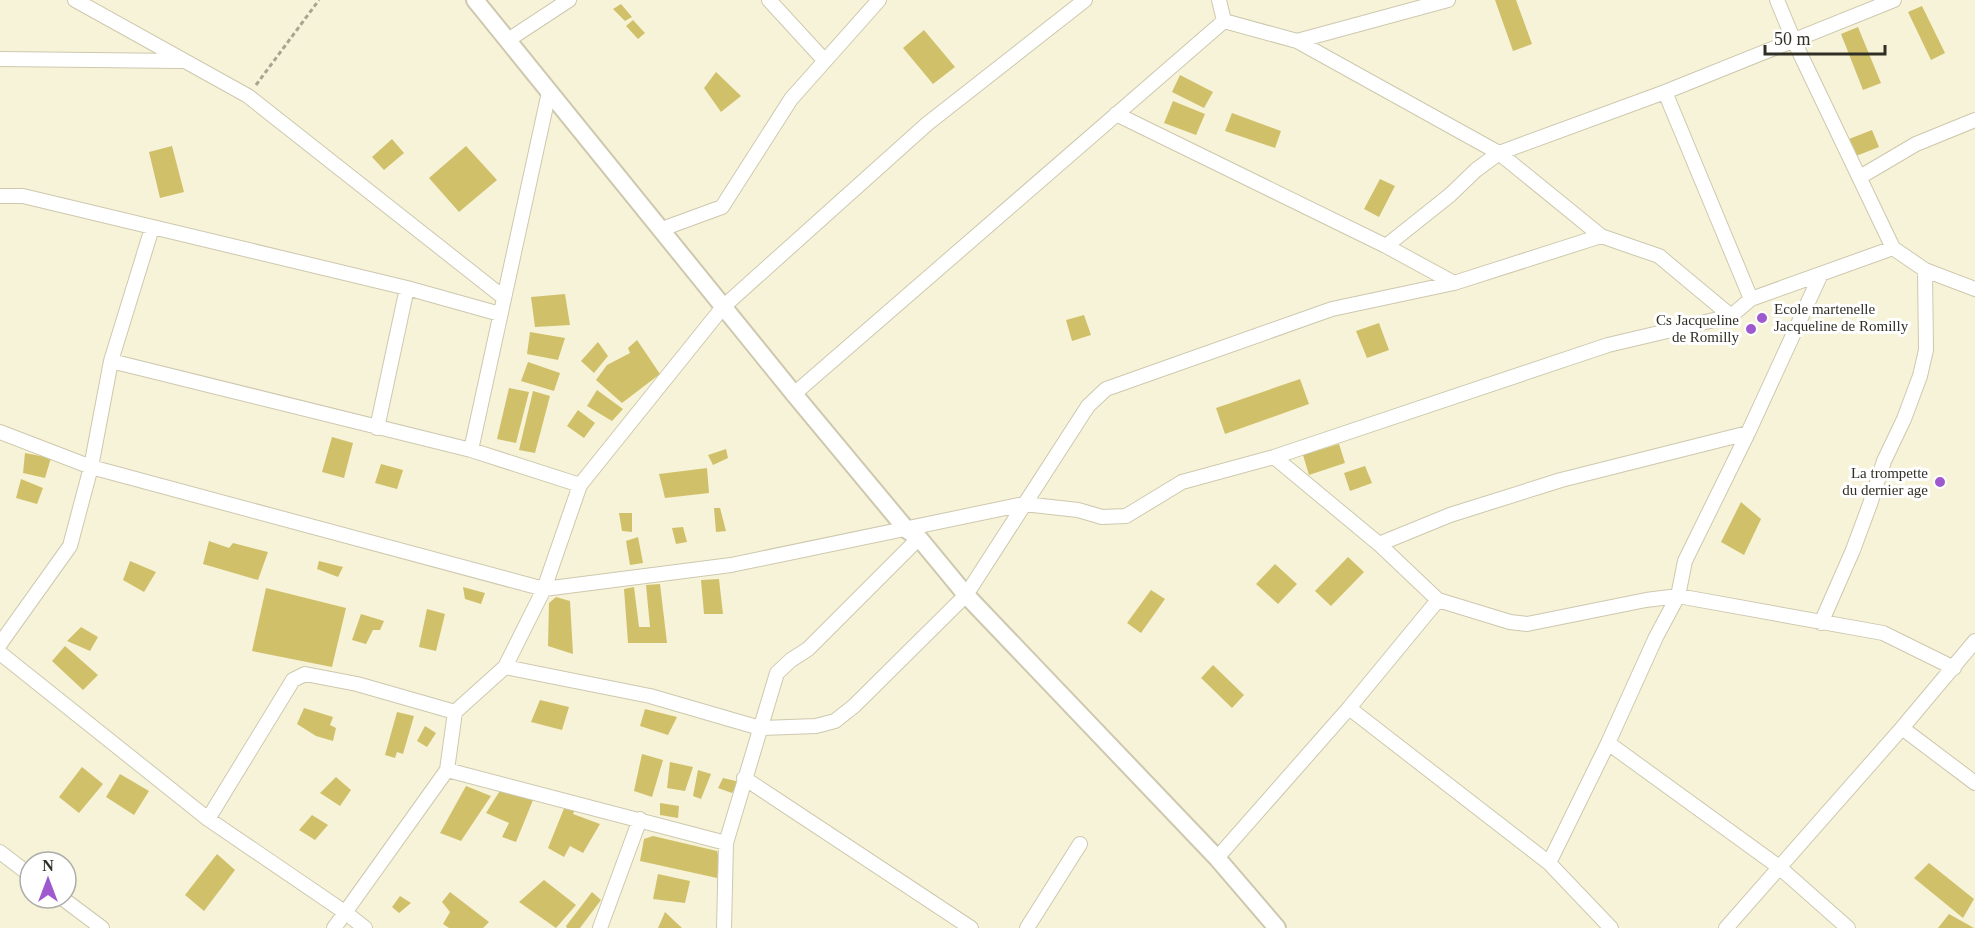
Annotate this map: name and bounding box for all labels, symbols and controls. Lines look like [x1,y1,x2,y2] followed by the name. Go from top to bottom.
[1765,18,1885,56] scale bar
[1774,29,1811,49] text: 50 m
[1774,301,1909,334] place label: Ecole martenelle Jacqueline de Romilly
[1755,311,1769,325] marker: Ecole martenelle Jacqueline de Romilly
[1656,312,1739,345] place label: Cs Jacqueline de Romilly
[1744,322,1758,336] marker: Cs Jacqueline de Romilly
[1842,465,1928,498] place label: La trompette du dernier age
[1933,475,1947,489] marker: La trompette du dernier age
[18,850,78,910] north arrow
[42,857,54,874] text: N

